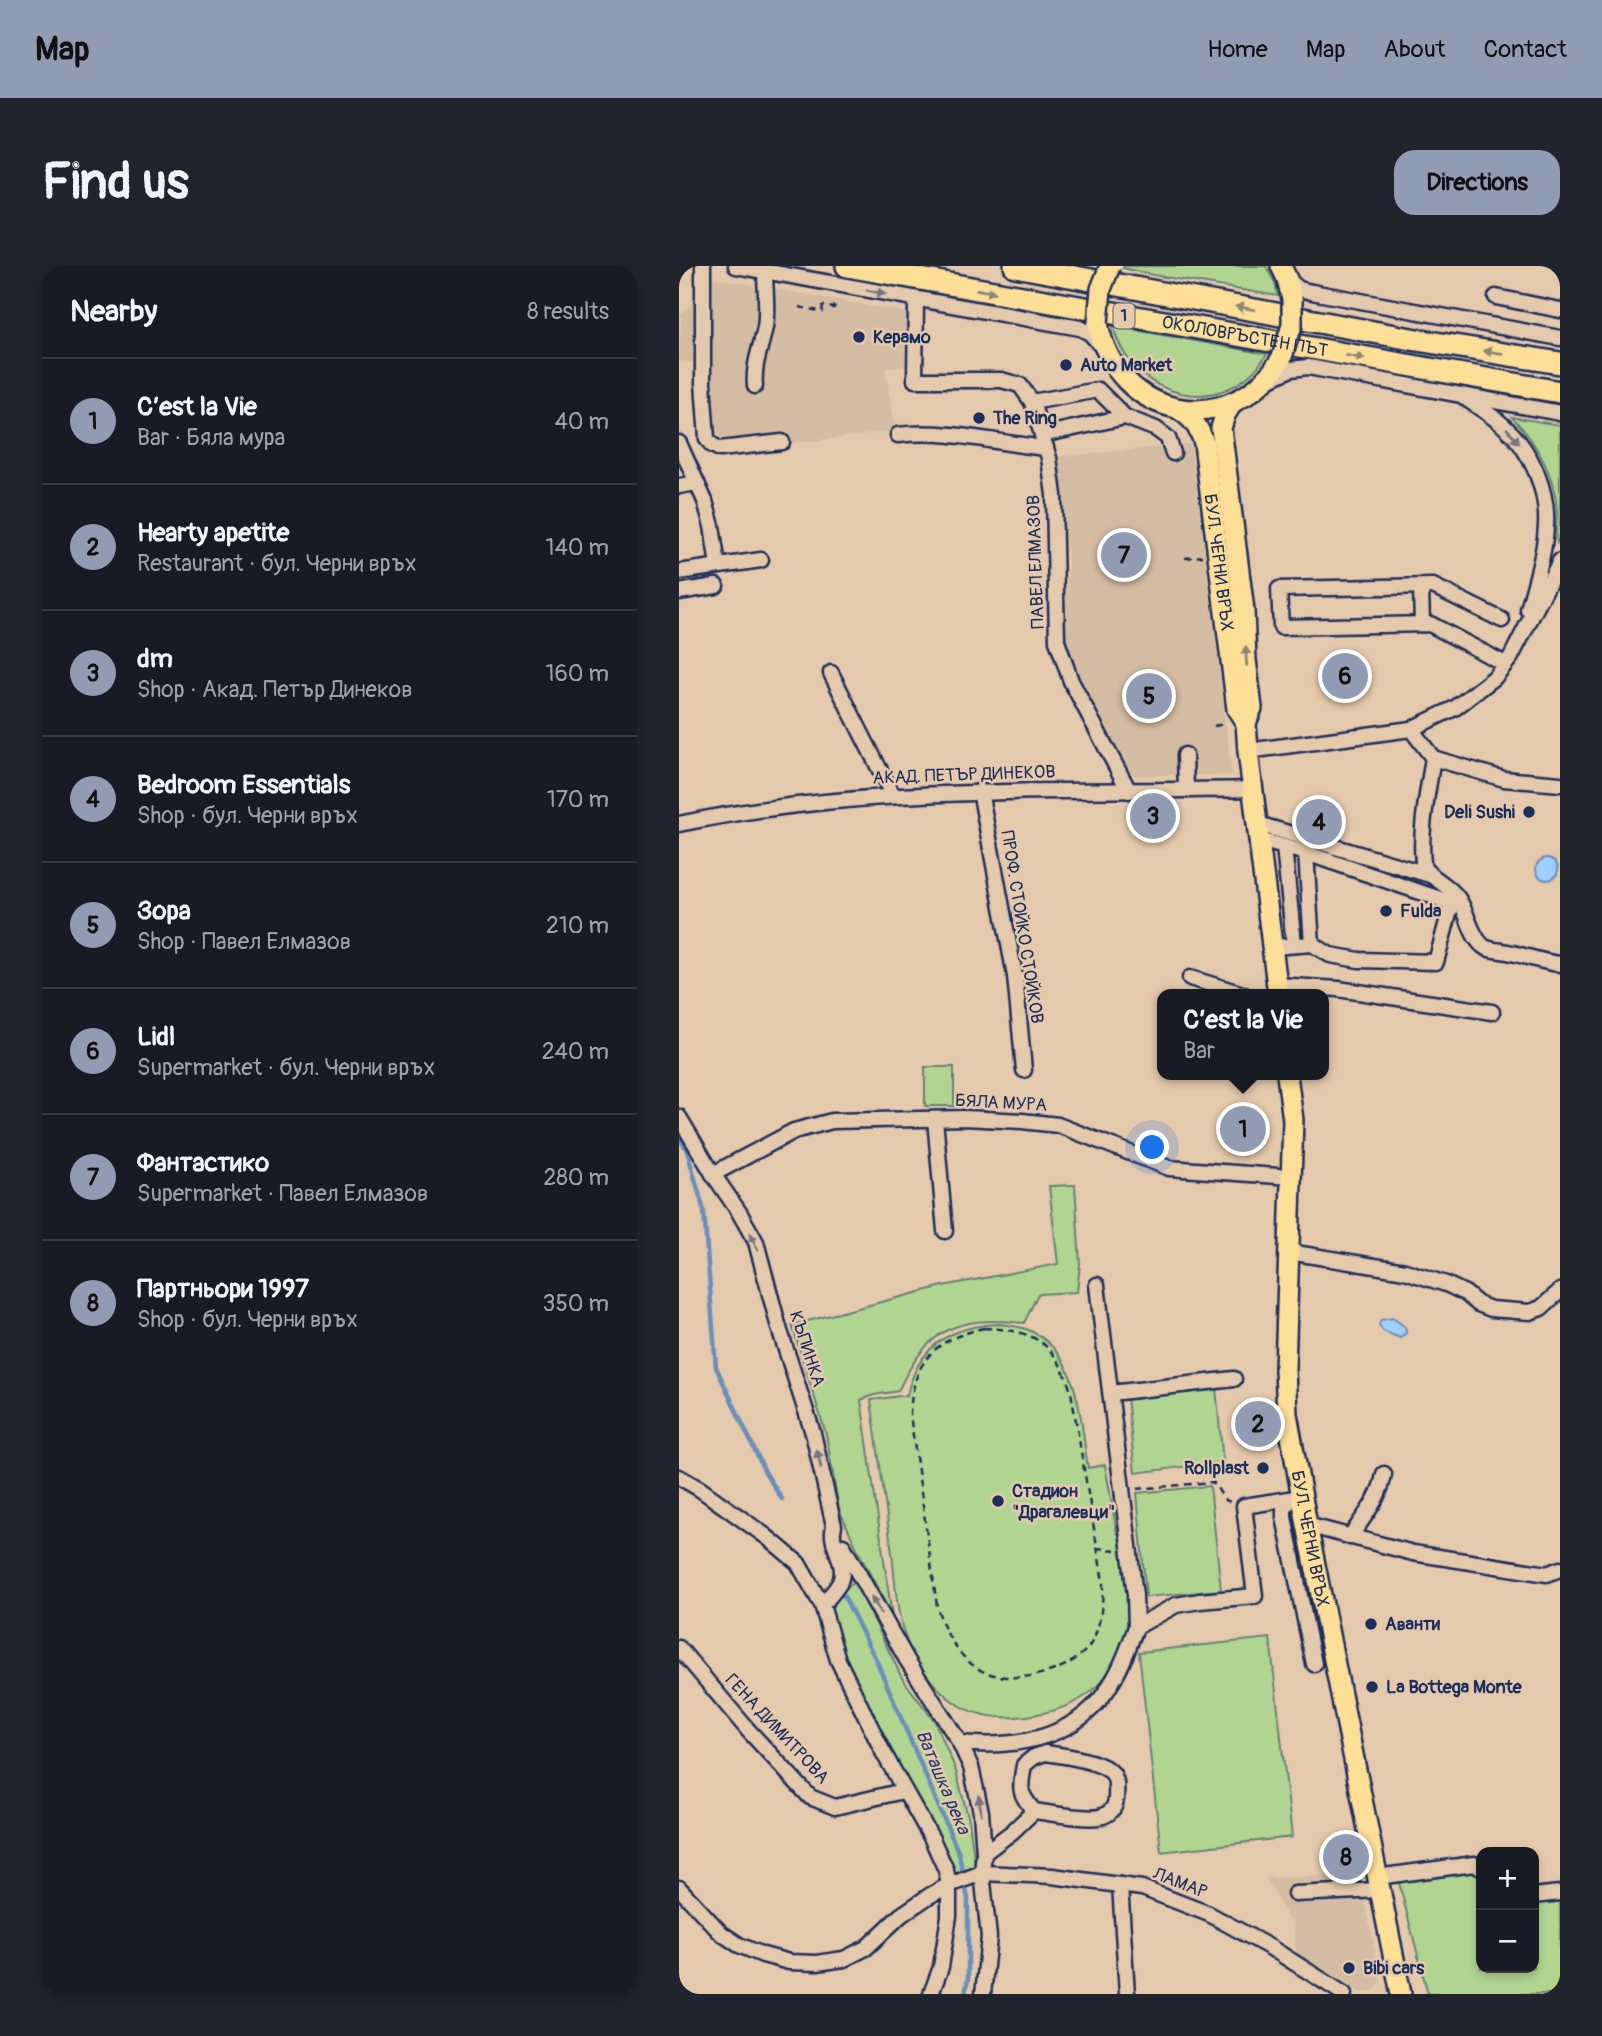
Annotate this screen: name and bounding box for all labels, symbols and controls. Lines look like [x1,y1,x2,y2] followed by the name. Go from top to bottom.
[35,29,90,70] text: Map
[1207,35,1268,64] text: Home
[1306,35,1346,64] text: Map
[1384,35,1446,64] text: About
[1484,35,1567,64] text: Contact
[1394,150,1560,215] button: Directions
[42,152,189,213] text: Find us
[976,286,998,297] one-way arrow
[865,287,887,298] one-way arrow
[70,293,157,330] text: Nearby
[527,297,609,326] text: 8 results
[1234,302,1256,313] one-way arrow
[1113,304,1135,328] road number: 1
[1160,310,1330,362] street label: ОКОЛОВРЪСТЕН ПЪТ
[873,326,931,349] place label: Керамо
[851,329,867,345] marker: Керамо
[1482,346,1504,357] one-way arrow
[1344,352,1366,363] one-way arrow
[1080,354,1173,377] place label: Auto Market
[1058,357,1074,373] marker: Auto Market
[137,391,257,423] text: C’est la Vie
[89,407,98,436] text: 1
[555,407,609,436] text: 40 m
[992,407,1057,430] place label: The Ring
[971,410,987,426] marker: The Ring
[137,423,285,452] text: Bar · Бяла мура
[1505,428,1520,445] one-way arrow
[1199,492,1239,632] street label: БУЛ. ЧЕРНИ ВРЪХ
[1022,495,1050,629] street label: ПАВЕЛ ЕЛМАЗОВ
[137,517,289,549] text: Hearty apetite
[1101,529,1147,581] pin: 7
[87,533,99,562] text: 2
[546,533,609,562] text: 140 m
[137,549,416,578] text: Restaurant · бул. Черни връх
[137,643,173,675] text: dm
[1240,645,1251,667] one-way arrow
[1322,650,1368,702] pin: 6
[87,659,99,688] text: 3
[545,659,609,688] text: 160 m
[1126,670,1172,722] pin: 5
[137,675,413,704] text: Shop · Акад. Петър Динеков
[872,760,1056,790] street label: АКАД. ПЕТЪР ДИНЕКОВ
[137,769,350,801] text: Bedroom Essentials
[86,785,100,814] text: 4
[547,785,609,814] text: 170 m
[1130,790,1176,842] pin: 3
[1296,796,1342,848] pin: 4
[137,801,358,830] text: Shop · бул. Черни връх
[1444,801,1515,824] place label: Deli Sushi
[1521,804,1537,820] marker: Deli Sushi
[995,829,1049,1025] street label: ПРОФ. СТОЙКО СТОЙКОВ
[137,895,191,927] text: Зора
[1400,900,1442,923] place label: Fulda
[1378,903,1394,919] marker: Fulda
[87,911,99,940] text: 5
[546,911,609,940] text: 210 m
[137,927,351,956] text: Shop · Павел Елмазов
[1157,989,1329,1080] popup
[1183,1004,1303,1036] text: C’est la Vie
[137,1021,175,1053] text: Lidl
[1183,1036,1215,1065] text: Bar
[86,1037,100,1066] text: 6
[542,1037,609,1066] text: 240 m
[137,1053,435,1082] text: Supermarket · бул. Черни връх
[954,1089,1048,1117] street label: БЯЛА МУРА
[1220,1103,1266,1155] pin: 1
[1135,1130,1169,1164] your location
[137,1147,269,1179] text: Фантастико
[87,1163,99,1192] text: 7
[543,1163,609,1192] text: 280 m
[137,1179,428,1208] text: Supermarket · Павел Елмазов
[748,1231,759,1252] one-way arrow
[137,1273,309,1305] text: Партньори 1997
[87,1289,99,1318] text: 8
[543,1289,609,1318] text: 350 m
[137,1305,358,1334] text: Shop · бул. Черни връх
[784,1308,830,1390] street label: КЪПИНКА
[1235,1398,1281,1450] pin: 2
[814,1448,825,1470] one-way arrow
[1184,1457,1250,1480] place label: Rollplast
[1255,1460,1271,1476] marker: Rollplast
[1286,1469,1335,1609] street label: БУЛ. ЧЕРНИ ВРЪХ
[1012,1480,1115,1524] place label: Стадион "Драгалевци"
[990,1493,1006,1509] marker: Стадион "Драгалевци"
[871,1595,882,1615] one-way arrow
[1385,1613,1440,1636] place label: Аванти
[1363,1616,1379,1632] marker: Аванти
[720,1669,834,1789] street label: ГЕНА ДИМИТРОВА
[1386,1676,1523,1699] place label: La Bottega Monte
[1364,1679,1380,1695] marker: La Bottega Monte
[910,1726,976,1839] water label: Ваташка река
[974,1794,985,1816] one-way arrow
[1323,1831,1369,1883] pin: 8
[1476,1847,1539,1973] map controls
[1476,1847,1539,1910] button: +
[1149,1862,1210,1904] street label: ЛАМАР
[1476,1910,1539,1973] button: −
[1363,1957,1425,1980] place label: Bibi cars
[1341,1960,1357,1976] marker: Bibi cars

